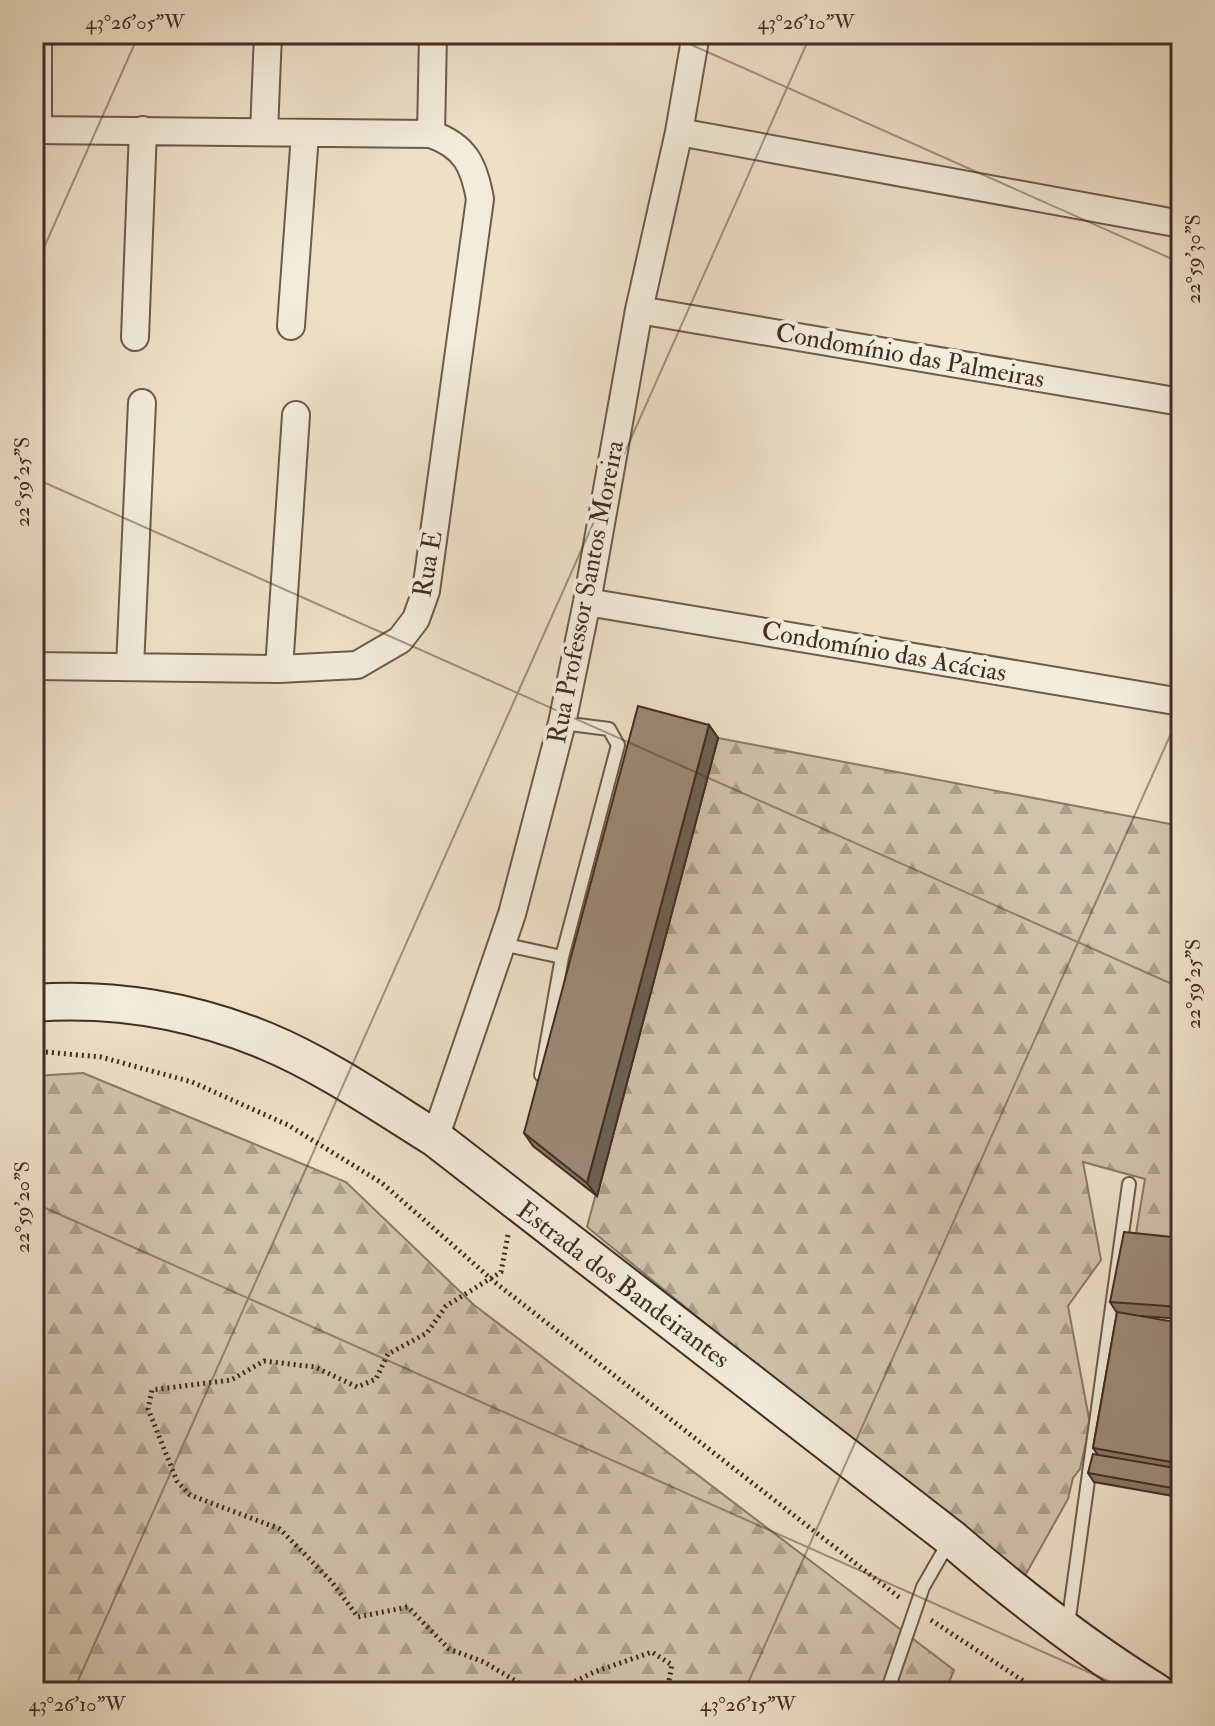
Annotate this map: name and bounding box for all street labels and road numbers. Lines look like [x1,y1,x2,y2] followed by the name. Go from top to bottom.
[773,317,1047,395] street label: Condomínio das Palmeiras
[541,437,631,746] street label: Rua Professor Santos Moreira
[406,528,450,600] street label: Rua E
[759,615,1009,689] street label: Condomínio das Acácias
[510,1194,736,1376] street label: Estrada dos Bandeirantes

